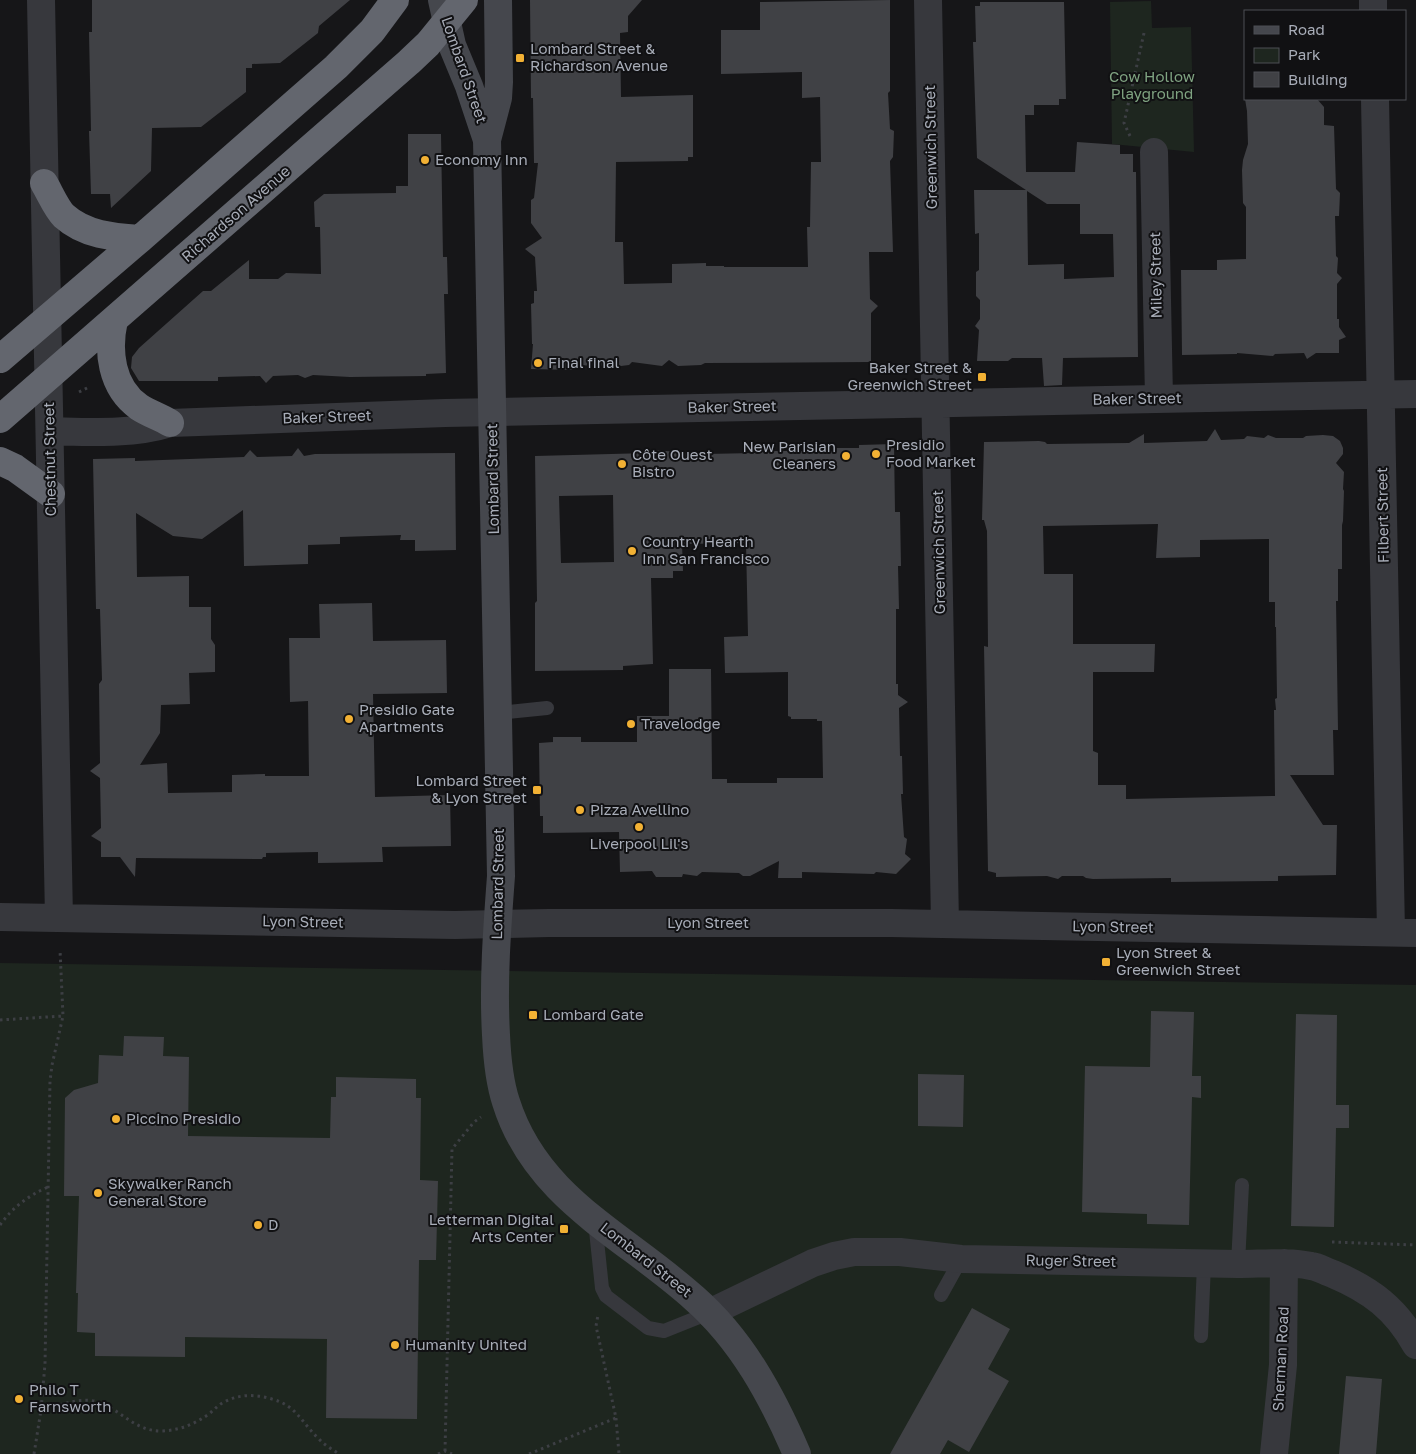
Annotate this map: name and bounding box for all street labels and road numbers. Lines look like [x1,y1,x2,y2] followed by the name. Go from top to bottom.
[438,14,492,125] street label: Lombard Street
[920,85,940,209] street label: Greenwich Street
[177,161,294,265] street label: Richardson Avenue
[1145,232,1165,318] street label: Miley Street
[1092,388,1182,408] street label: Baker Street
[687,396,777,416] street label: Baker Street
[39,402,59,516] street label: Chestnut Street
[282,405,372,427] street label: Baker Street
[482,423,502,535] street label: Lombard Street
[1372,467,1392,563] street label: Filbert Street
[928,490,948,614] street label: Greenwich Street
[487,828,507,940] street label: Lombard Street
[262,911,344,931] street label: Lyon Street
[667,913,749,931] street label: Lyon Street
[1072,916,1154,936] street label: Lyon Street
[597,1218,696,1301] street label: Lombard Street
[1025,1250,1117,1270] street label: Ruger Street
[1268,1306,1292,1412] street label: Sherman Road

